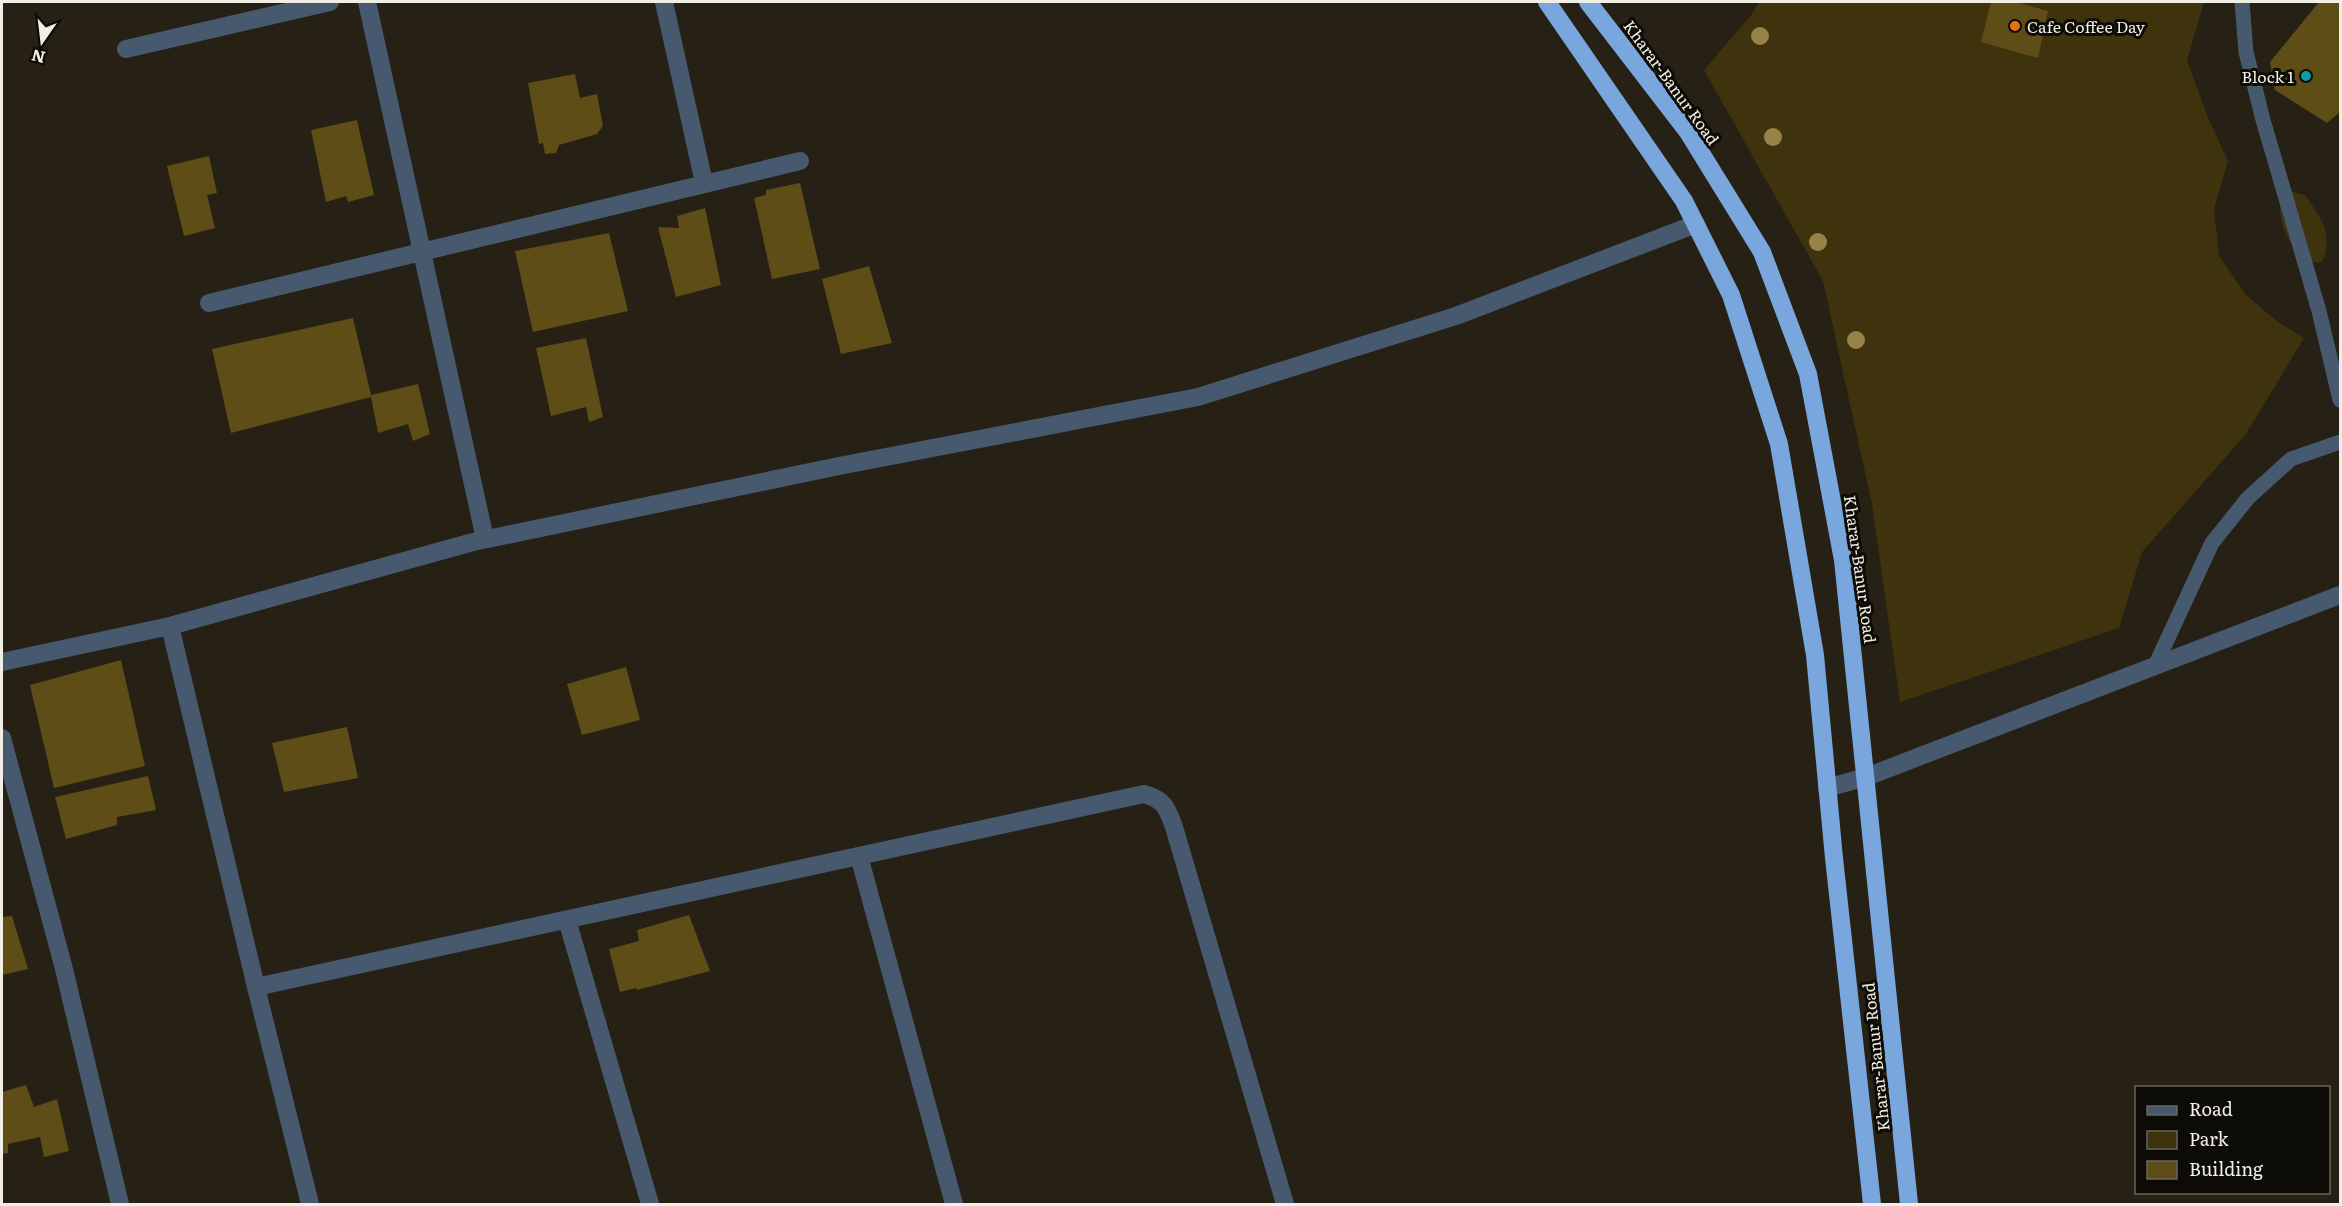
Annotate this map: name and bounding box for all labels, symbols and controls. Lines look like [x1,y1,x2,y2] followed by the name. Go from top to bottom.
[12,12,72,72] north arrow
[2027,14,2146,38] place label: Cafe Coffee Day
[1618,15,1726,150] street label: Kharar-Banur Road
[2008,19,2022,33] marker: Cafe Coffee Day
[29,44,48,71] text: N
[2242,64,2294,88] place label: Block 1
[2299,69,2313,83] marker: Block 1
[1839,493,1883,645] street label: Kharar-Banur Road
[1855,981,1895,1133] street label: Kharar-Banur Road
[2135,1086,2330,1194] legend
[2189,1095,2233,1122] text: Road
[2189,1125,2230,1152] text: Park
[2189,1155,2264,1182] text: Building

